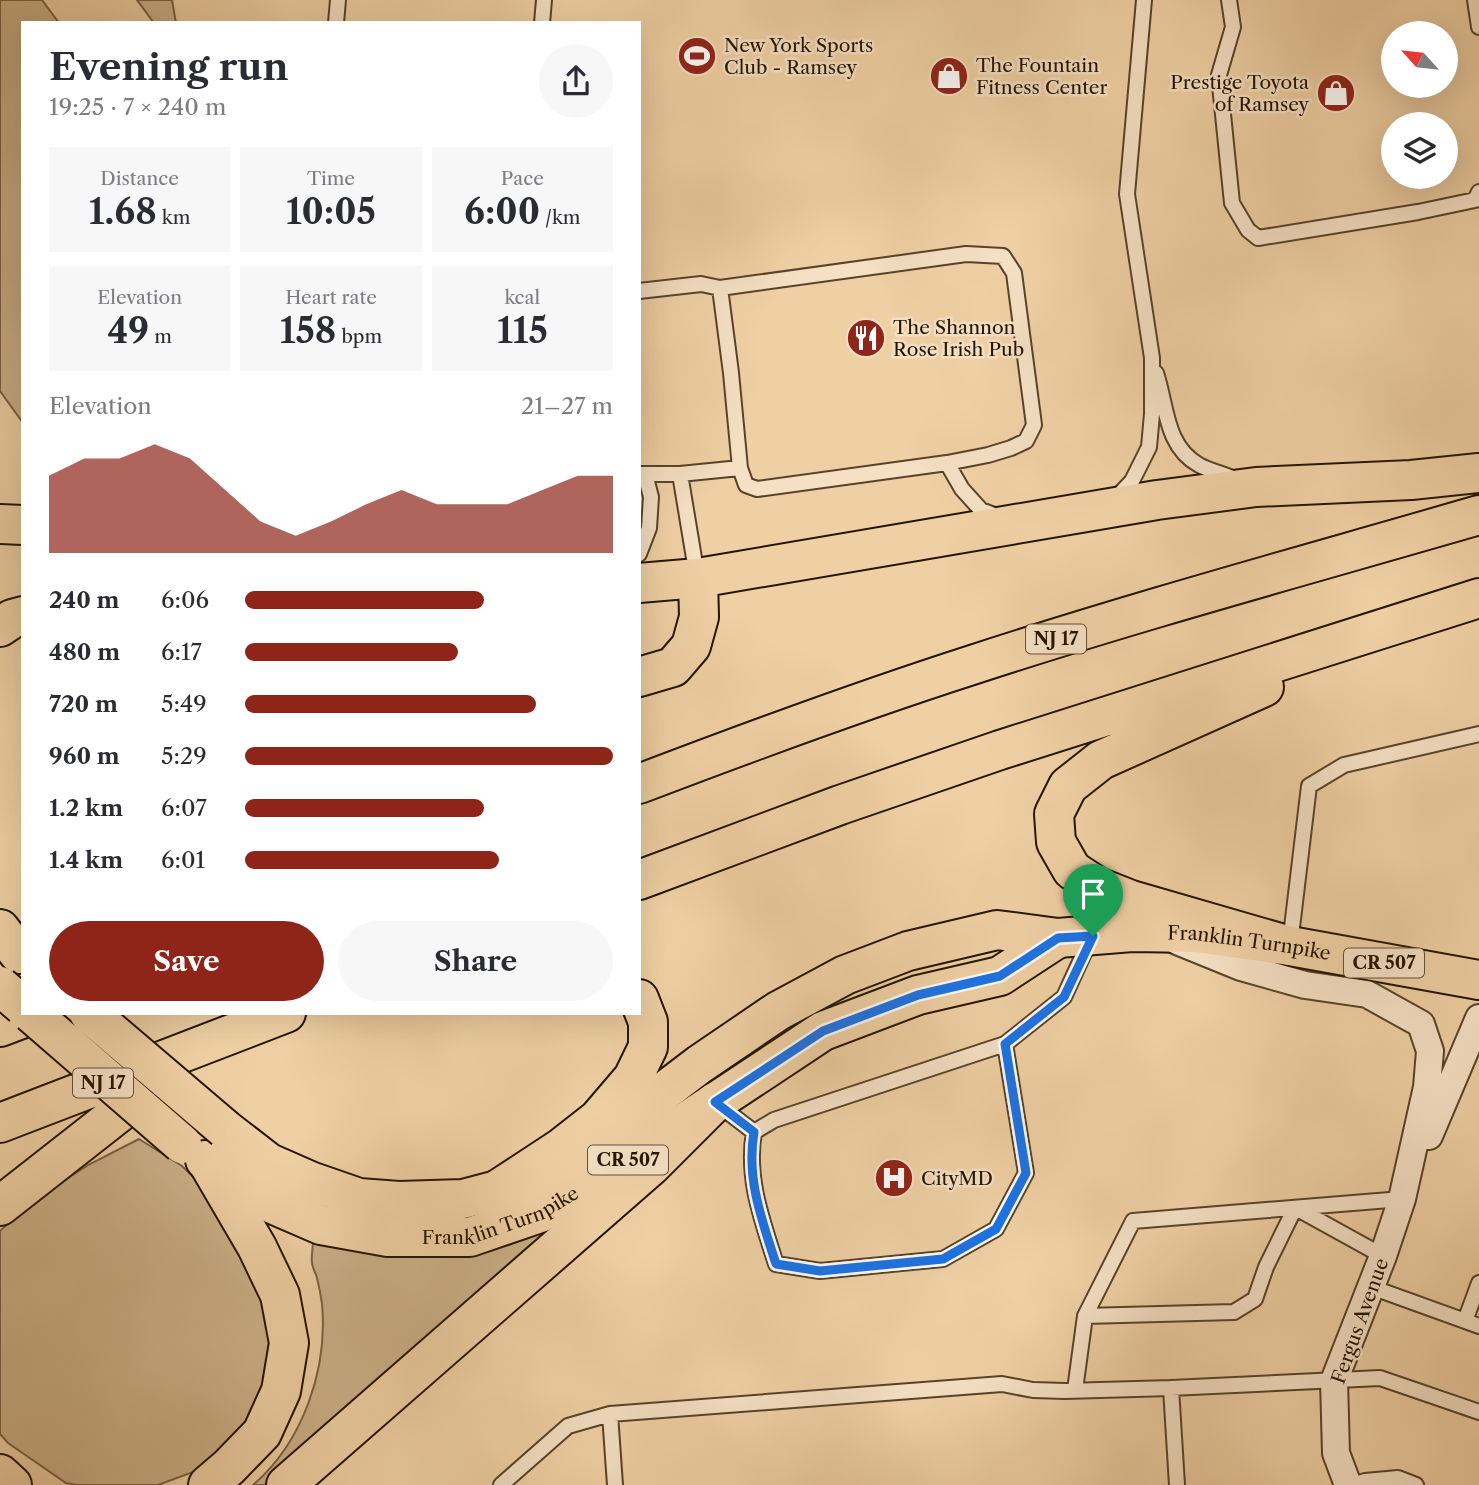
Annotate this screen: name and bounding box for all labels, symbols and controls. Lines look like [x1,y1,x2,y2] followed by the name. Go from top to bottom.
[1381,21,1458,98] north arrow
[1381,21,1458,189] map controls
[724,34,873,79] place label: New York Sports Club - Ramsey
[676,35,718,77] sports icon: New York Sports Club - Ramsey
[49,43,289,90] text: Evening run
[539,44,613,118] button: share
[976,54,1108,99] place label: The Fountain Fitness Center
[928,55,970,97] shop icon: The Fountain Fitness Center
[1170,71,1309,116] place label: Prestige Toyota of Ramsey
[1315,72,1357,114] shop icon: Prestige Toyota of Ramsey
[49,93,226,121] text: 19:25 · 7 × 240 m
[1381,112,1458,189] button: layers
[100,167,179,190] text: Distance
[307,167,355,190] text: Time
[501,167,544,190] text: Pace
[89,190,157,233] text: 1.68
[286,190,376,233] text: 10:05
[464,190,540,233] text: 6:00
[157,206,190,229] text: km
[540,206,581,229] text: /km
[97,286,182,309] text: Elevation
[285,286,377,309] text: Heart rate
[504,286,540,309] text: kcal
[107,309,149,352] text: 49
[280,309,336,352] text: 158
[497,309,548,352] text: 115
[893,316,1024,361] place label: The Shannon Rose Irish Pub
[845,317,887,359] restaurant icon: The Shannon Rose Irish Pub
[149,325,172,348] text: m
[336,325,382,348] text: bpm
[49,392,152,420] text: Elevation
[521,392,613,420] text: 21–27 m
[49,586,120,614] text: 240 m
[161,586,209,614] text: 6:06
[1026,624,1086,654] road number: NJ 17
[49,638,120,666] text: 480 m
[161,638,202,666] text: 6:17
[49,690,118,718] text: 720 m
[161,690,207,718] text: 5:49
[49,742,120,770] text: 960 m
[161,742,207,770] text: 5:29
[49,794,123,822] text: 1.2 km
[161,794,207,822] text: 6:07
[49,846,123,874] text: 1.4 km
[161,846,205,874] text: 6:01
[1063,864,1123,936] pin
[1074,875,1112,913] icon: arrive
[49,921,324,1001] button: Save
[338,921,613,1001] button: Share
[1167,921,1333,965] street label: Franklin Turnpike
[1344,948,1424,978] road number: CR 507
[73,1068,133,1098] road number: NJ 17
[588,1146,668,1175] road number: CR 507
[873,1157,915,1199] hospital icon: CityMD
[921,1167,993,1190] place label: CityMD
[422,1181,582,1249] street label: Franklin Turnpike
[1327,1255,1393,1387] street label: Fergus Avenue

